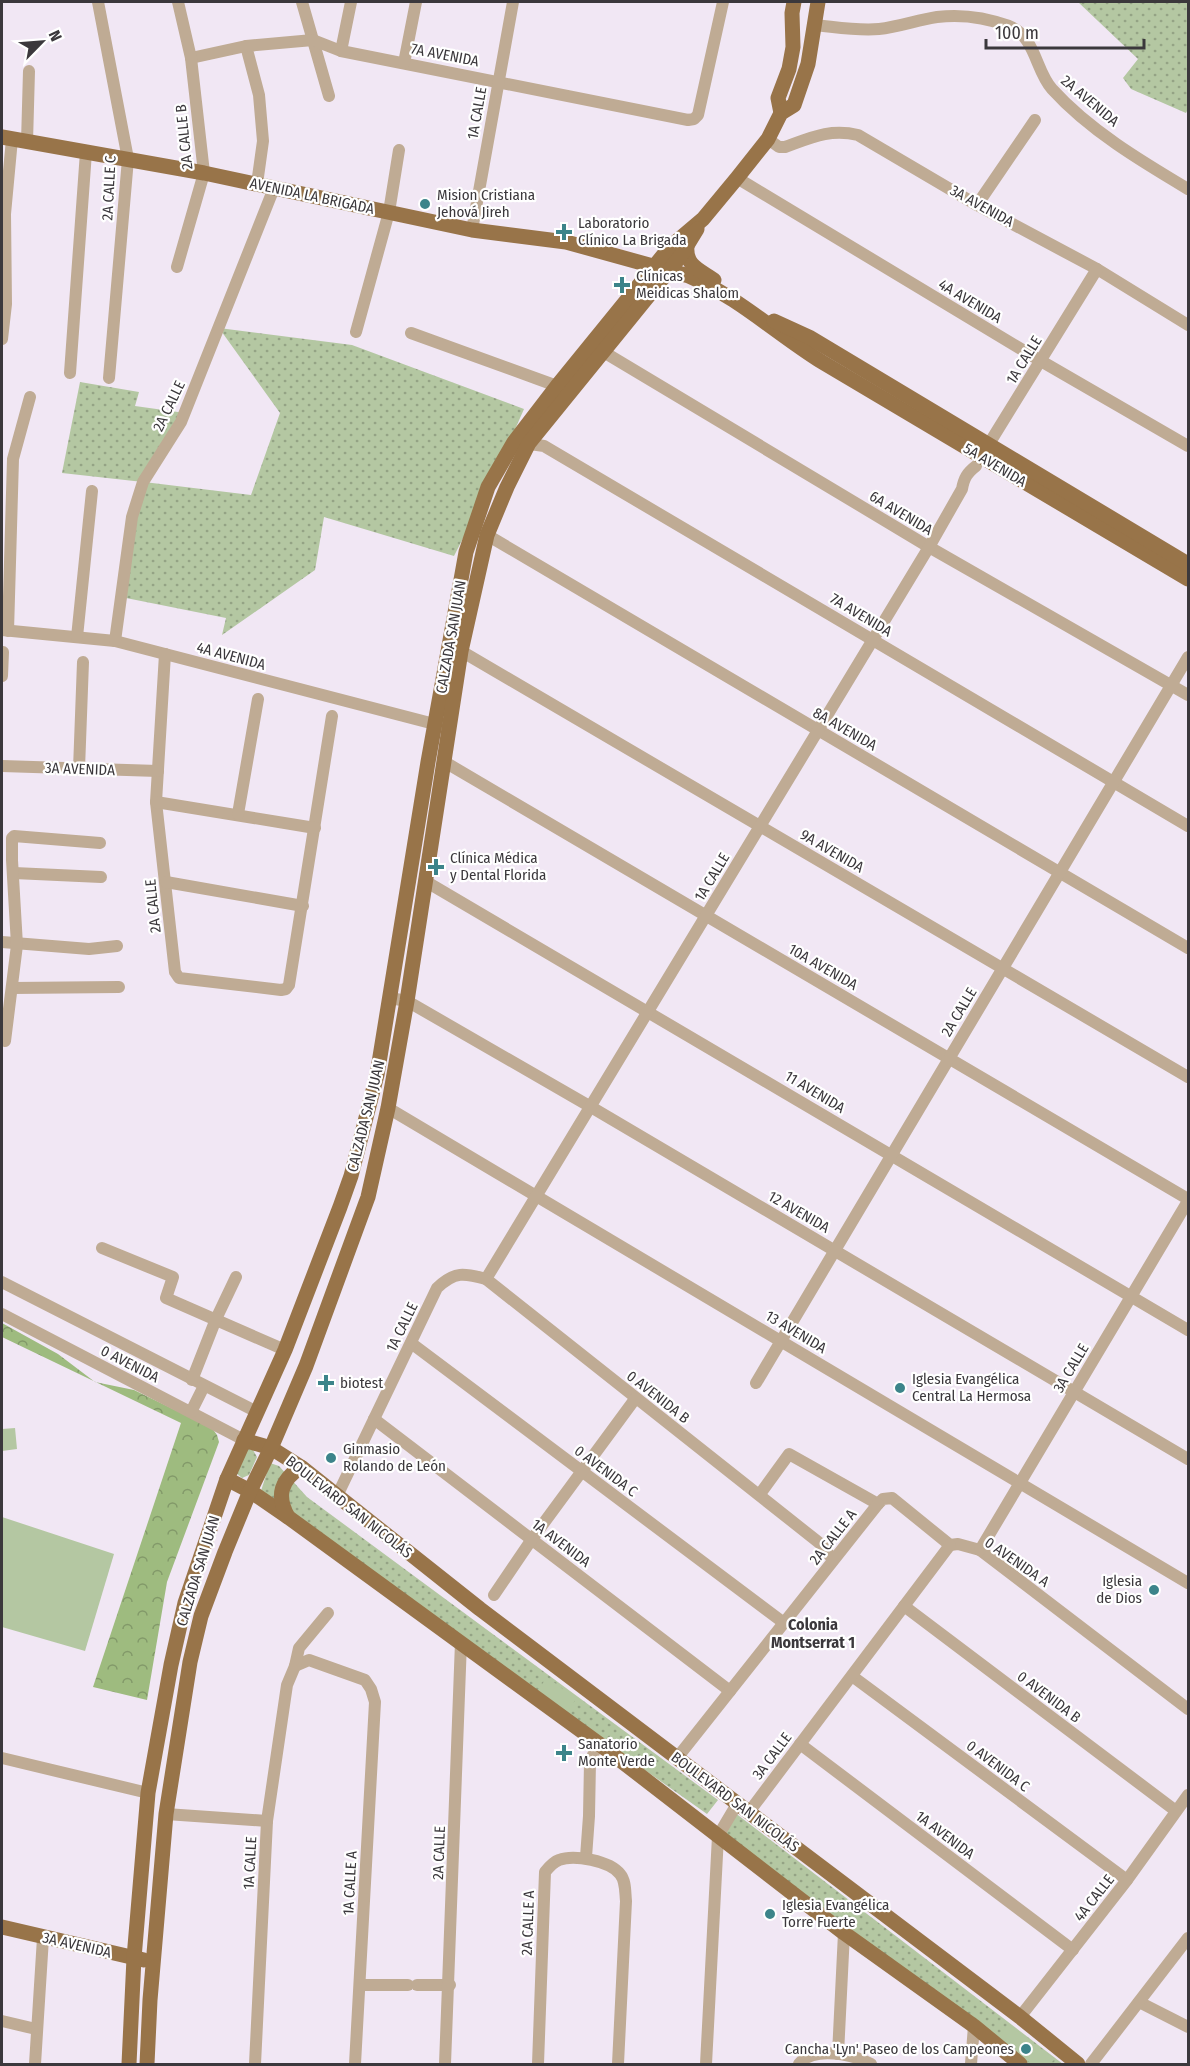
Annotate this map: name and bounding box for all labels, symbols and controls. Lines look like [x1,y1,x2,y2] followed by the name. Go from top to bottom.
[12,12,72,72] north arrow
[986,12,1144,50] scale bar
[995,22,1039,44] text: 100 m
[45,28,66,44] text: N
[409,40,481,70] street label: 7A AVENIDA
[1057,72,1123,130] street label: 2A AVENIDA
[464,85,490,141] street label: 1A CALLE
[172,103,196,171] street label: 2A CALLE B
[98,155,120,221] street label: 2A CALLE C
[248,174,376,218] street label: AVENIDA LA BRIGADA
[947,181,1017,231] street label: 3A AVENIDA
[437,186,535,221] place label: Mision Cristiana Jehová Jireh
[418,197,432,211] marker: Mision Cristiana Jehová Jireh
[578,214,687,249] place label: Laboratorio Clínico La Brigada
[555,223,573,241] marker: Laboratorio Clínico La Brigada
[636,267,739,302] place label: Clínicas Meidicas Shalom
[935,275,1005,327] street label: 4A AVENIDA
[613,276,631,294] marker: Clínicas Meidicas Shalom
[1002,333,1046,387] street label: 1A CALLE
[149,378,189,434] street label: 2A CALLE
[960,439,1030,491] street label: 5A AVENIDA
[866,487,936,539] street label: 6A AVENIDA
[432,579,470,695] street label: CALZADA SAN JUAN
[827,590,895,641] street label: 7A AVENIDA
[195,638,267,674] street label: 4A AVENIDA
[810,704,880,755] street label: 8A AVENIDA
[45,759,115,779] street label: 3A AVENIDA
[797,826,867,876] street label: 9A AVENIDA
[450,849,546,884] place label: Clínica Médica y Dental Florida
[691,850,733,904] street label: 1A CALLE
[427,858,445,876] marker: Clínica Médica y Dental Florida
[141,878,165,934] street label: 2A CALLE
[785,940,861,994] street label: 10A AVENIDA
[937,984,981,1040] street label: 2A CALLE
[343,1058,389,1174] street label: CALZADA SAN JUAN
[782,1067,848,1117] street label: 11 AVENIDA
[765,1187,833,1237] street label: 12 AVENIDA
[382,1299,422,1355] street label: 1A CALLE
[762,1307,830,1357] street label: 13 AVENIDA
[1049,1340,1093,1396] street label: 3A CALLE
[98,1342,162,1386] street label: 0 AVENIDA
[623,1367,693,1427] street label: 0 AVENIDA B
[912,1370,1031,1405] place label: Iglesia Evangélica Central La Hermosa
[317,1374,335,1392] marker: biotest
[340,1374,383,1392] place label: biotest
[893,1381,907,1395] marker: Iglesia Evangélica Central La Hermosa
[343,1440,446,1475] place label: Ginmasio Rolando de León
[571,1441,641,1501] street label: 0 AVENIDA C
[324,1451,338,1465] marker: Ginmasio Rolando de León
[282,1452,416,1562] street label: BOULEVARD SAN NICOLÁS
[806,1506,860,1568] street label: 2A CALLE A
[173,1513,223,1629] street label: CALZADA SAN JUAN
[528,1515,594,1571] street label: 1A AVENIDA
[981,1533,1053,1591] street label: 0 AVENIDA A
[1096,1572,1142,1607] place label: Iglesia de Dios
[1147,1583,1161,1597] marker: Iglesia de Dios
[771,1615,855,1652] district label: Colonia Montserrat 1
[1014,1667,1084,1727] street label: 0 AVENIDA B
[749,1729,795,1783] street label: 3A CALLE
[578,1735,655,1770] place label: Sanatorio Monte Verde
[963,1736,1033,1796] street label: 0 AVENIDA C
[555,1744,573,1762] marker: Sanatorio Monte Verde
[667,1748,803,1856] street label: BOULEVARD SAN NICOLÁS
[912,1807,978,1863] street label: 1A AVENIDA
[429,1826,449,1880] street label: 2A CALLE
[240,1836,260,1890] street label: 1A CALLE
[339,1850,361,1916] street label: 1A CALLE A
[1070,1871,1118,1925] street label: 4A CALLE
[518,1890,538,1956] street label: 2A CALLE A
[782,1896,889,1931] place label: Iglesia Evangélica Torre Fuerte
[763,1907,777,1921] marker: Iglesia Evangélica Torre Fuerte
[41,1928,113,1962] street label: 3A AVENIDA
[785,2040,1014,2058] place label: Cancha 'Lyn' Paseo de los Campeones
[1019,2042,1033,2056] marker: Cancha 'Lyn' Paseo de los Campeones

